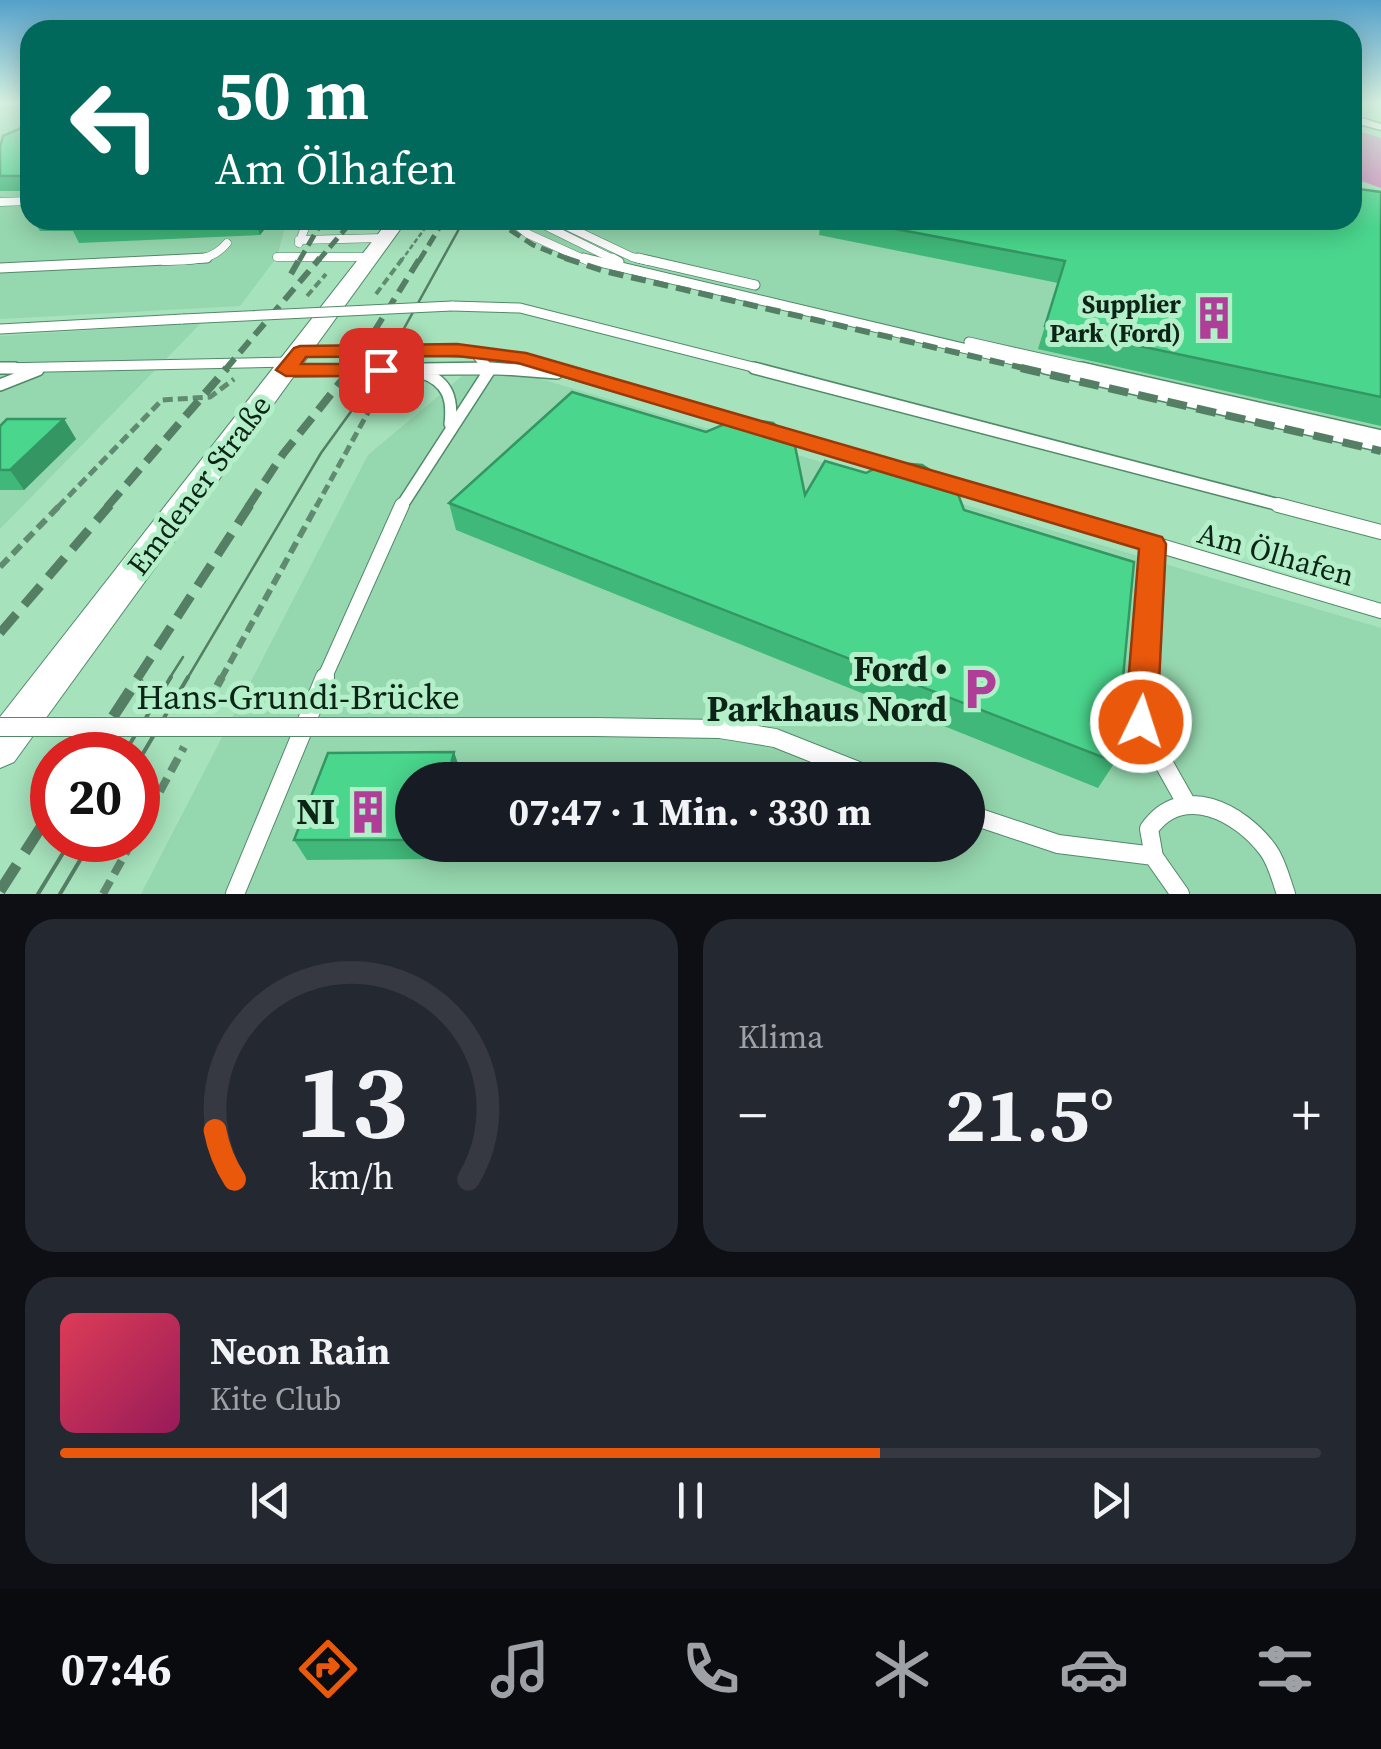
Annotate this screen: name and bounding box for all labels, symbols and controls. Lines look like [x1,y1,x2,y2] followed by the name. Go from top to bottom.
[215,46,369,142] text: 50 m
[50,60,180,190] icon: left
[215,137,457,199] text: Am Ölhafen
[1050,287,1181,350] place label: Supplier Park (Ford)
[1190,294,1238,342] building icon: Supplier Park (Ford)
[339,328,424,413] pin
[354,343,409,398] icon: arrive
[118,386,280,584] street label: Emdener Straße
[1193,512,1359,596] street label: Am Ölhafen
[706,645,947,733] place label: Ford • Parkhaus Nord
[956,665,1004,713] parking icon: Ford • Parkhaus Nord
[1089,670,1193,774] position arrow
[136,673,460,721] street label: Hans-Grundi-Brücke
[30,732,160,862] speed limit sign: 20
[508,786,872,838] text: 07:47 · 1 Min. · 330 m
[296,788,335,836] place label: NI
[344,788,392,836] building icon: NI
[738,1015,824,1059] text: Klima
[295,1029,408,1172] text: 13
[945,1063,1114,1166] text: 21.5°
[738,1077,767,1152] text: −
[1292,1077,1321,1152] text: +
[309,1152,394,1201] text: km/h
[210,1325,390,1377] text: Neon Rain
[210,1377,342,1421] text: Kite Club
[243,1473,298,1528] icon: previous
[663,1473,718,1528] icon: pause
[1083,1473,1138,1528] icon: next
[293,1634,363,1704] icon: directions
[485,1634,555,1704] icon: music
[676,1634,746,1704] icon: phone
[867,1634,937,1704] icon: climate
[1059,1634,1129,1704] icon: car
[1250,1634,1320,1704] icon: filters
[61,1638,172,1700] text: 07:46

